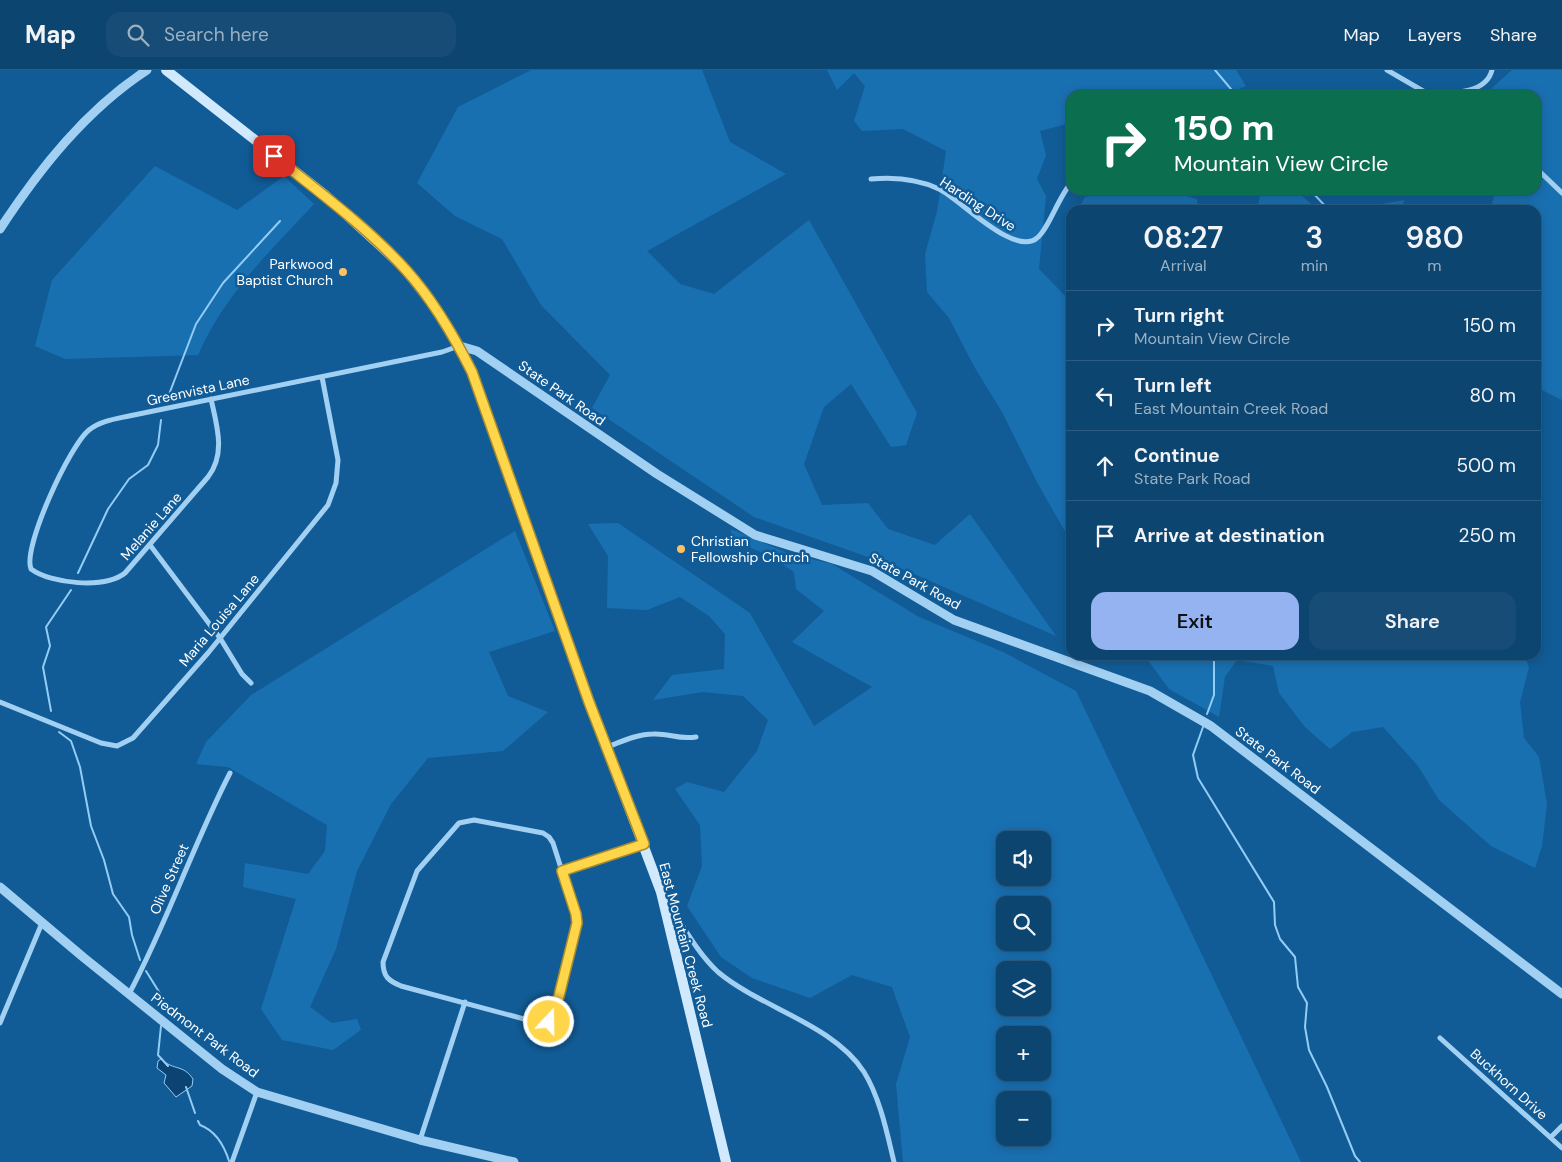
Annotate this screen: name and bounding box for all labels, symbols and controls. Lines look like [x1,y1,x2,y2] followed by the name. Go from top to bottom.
[106,12,456,57] search box
[25,19,76,50] text: Map
[124,21,152,49] icon: search
[164,22,269,47] text: Search here
[1344,23,1380,47] text: Map
[1408,23,1462,47] text: Layers
[1490,23,1537,47] text: Share
[1174,105,1274,151] text: 150 m
[1091,110,1156,175] icon: right
[253,135,295,177] pin
[260,142,288,170] icon: arrive
[1174,149,1389,178] text: Mountain View Circle
[937,173,1019,235] street label: Harding Drive
[1143,218,1223,257] text: 08:27
[1305,218,1323,257] text: 3
[1405,218,1464,257] text: 980
[237,255,333,289] place label: Parkwood Baptist Church
[1160,255,1207,276] text: Arrival
[1301,255,1328,276] text: min
[1427,255,1442,276] text: m
[337,266,349,278] marker: Parkwood Baptist Church
[1134,303,1224,328] text: Turn right
[1091,312,1119,340] icon: right
[1464,313,1516,338] text: 150 m
[1134,328,1290,349] text: Mountain View Circle
[515,356,609,430] street label: State Park Road
[145,370,251,410] street label: Greenvista Lane
[1134,373,1212,398] text: Turn left
[1091,382,1119,410] icon: left
[1469,383,1516,408] text: 80 m
[1134,398,1328,419] text: East Mountain Creek Road
[1134,443,1220,468] text: Continue
[1091,452,1119,480] icon: ahead
[1456,453,1516,478] text: 500 m
[1134,468,1251,489] text: State Park Road
[116,488,186,564] street label: Melanie Lane
[1091,522,1119,550] icon: arrive
[1134,523,1325,548] text: Arrive at destination
[1458,523,1516,548] text: 250 m
[691,532,809,566] place label: Christian Fellowship Church
[675,543,687,555] marker: Christian Fellowship Church
[866,548,964,614] street label: State Park Road
[175,570,263,670] street label: Maria Louisa Lane
[1091,592,1299,650] button: Exit
[1309,592,1516,650] button: Share
[1232,722,1324,798] street label: State Park Road
[996,831,1051,1146] map controls
[996,831,1051,886] button: sound
[145,841,193,917] street label: Olive Street
[655,861,717,1029] street label: East Mountain Creek Road
[996,896,1051,951] button: search
[996,961,1051,1016] button: layers
[148,989,262,1081] street label: Piedmont Park Road
[522,995,574,1047] position arrow
[996,1026,1051,1081] button: +
[1467,1045,1551,1123] street label: Buckhorn Drive
[996,1091,1051,1146] button: −

